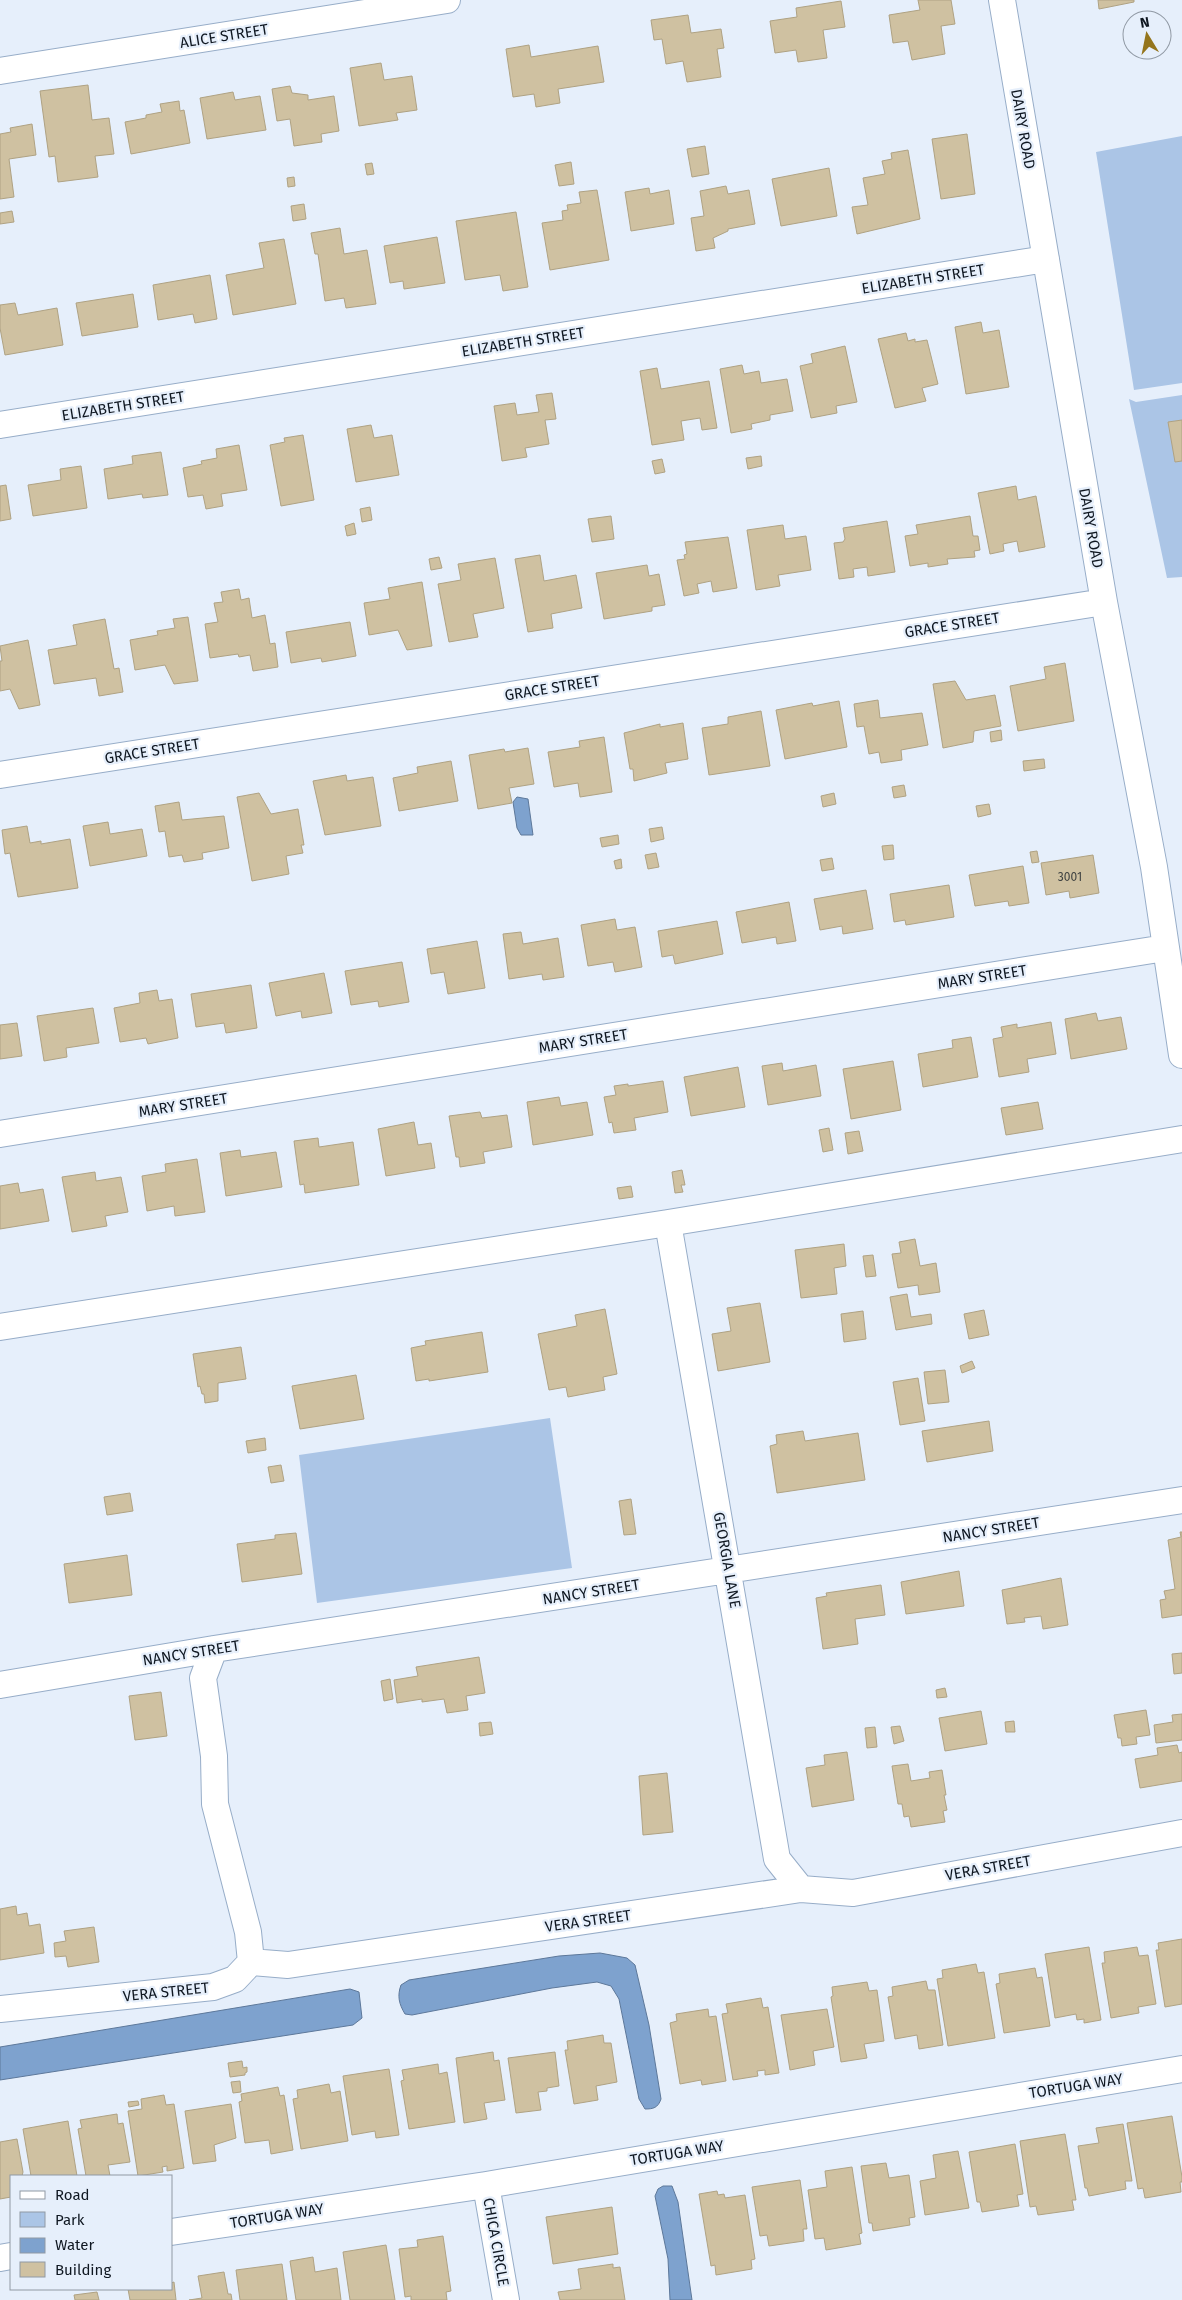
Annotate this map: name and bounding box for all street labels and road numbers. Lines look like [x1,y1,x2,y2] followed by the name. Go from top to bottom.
[178,20,270,52] street label: ALICE STREET
[1007,88,1039,170] street label: DAIRY ROAD
[860,260,986,298] street label: ELIZABETH STREET
[460,323,586,361] street label: ELIZABETH STREET
[60,387,186,425] street label: ELIZABETH STREET
[1075,487,1107,569] street label: DAIRY ROAD
[903,609,1001,641] street label: GRACE STREET
[503,672,601,704] street label: GRACE STREET
[103,735,201,767] street label: GRACE STREET
[936,961,1028,993] street label: MARY STREET
[537,1025,629,1057] street label: MARY STREET
[137,1089,229,1121] street label: MARY STREET
[710,1510,744,1610] street label: GEORGIA LANE
[941,1513,1041,1547] street label: NANCY STREET
[541,1575,641,1609] street label: NANCY STREET
[141,1636,241,1670] street label: NANCY STREET
[944,1852,1032,1884] street label: VERA STREET
[544,1906,632,1936] street label: VERA STREET
[122,1979,210,2005] street label: VERA STREET
[1028,2070,1125,2102] street label: TORTUGA WAY
[629,2137,726,2169] street label: TORTUGA WAY
[479,2196,513,2288] street label: CHICA CIRCLE
[229,2200,326,2232] street label: TORTUGA WAY

